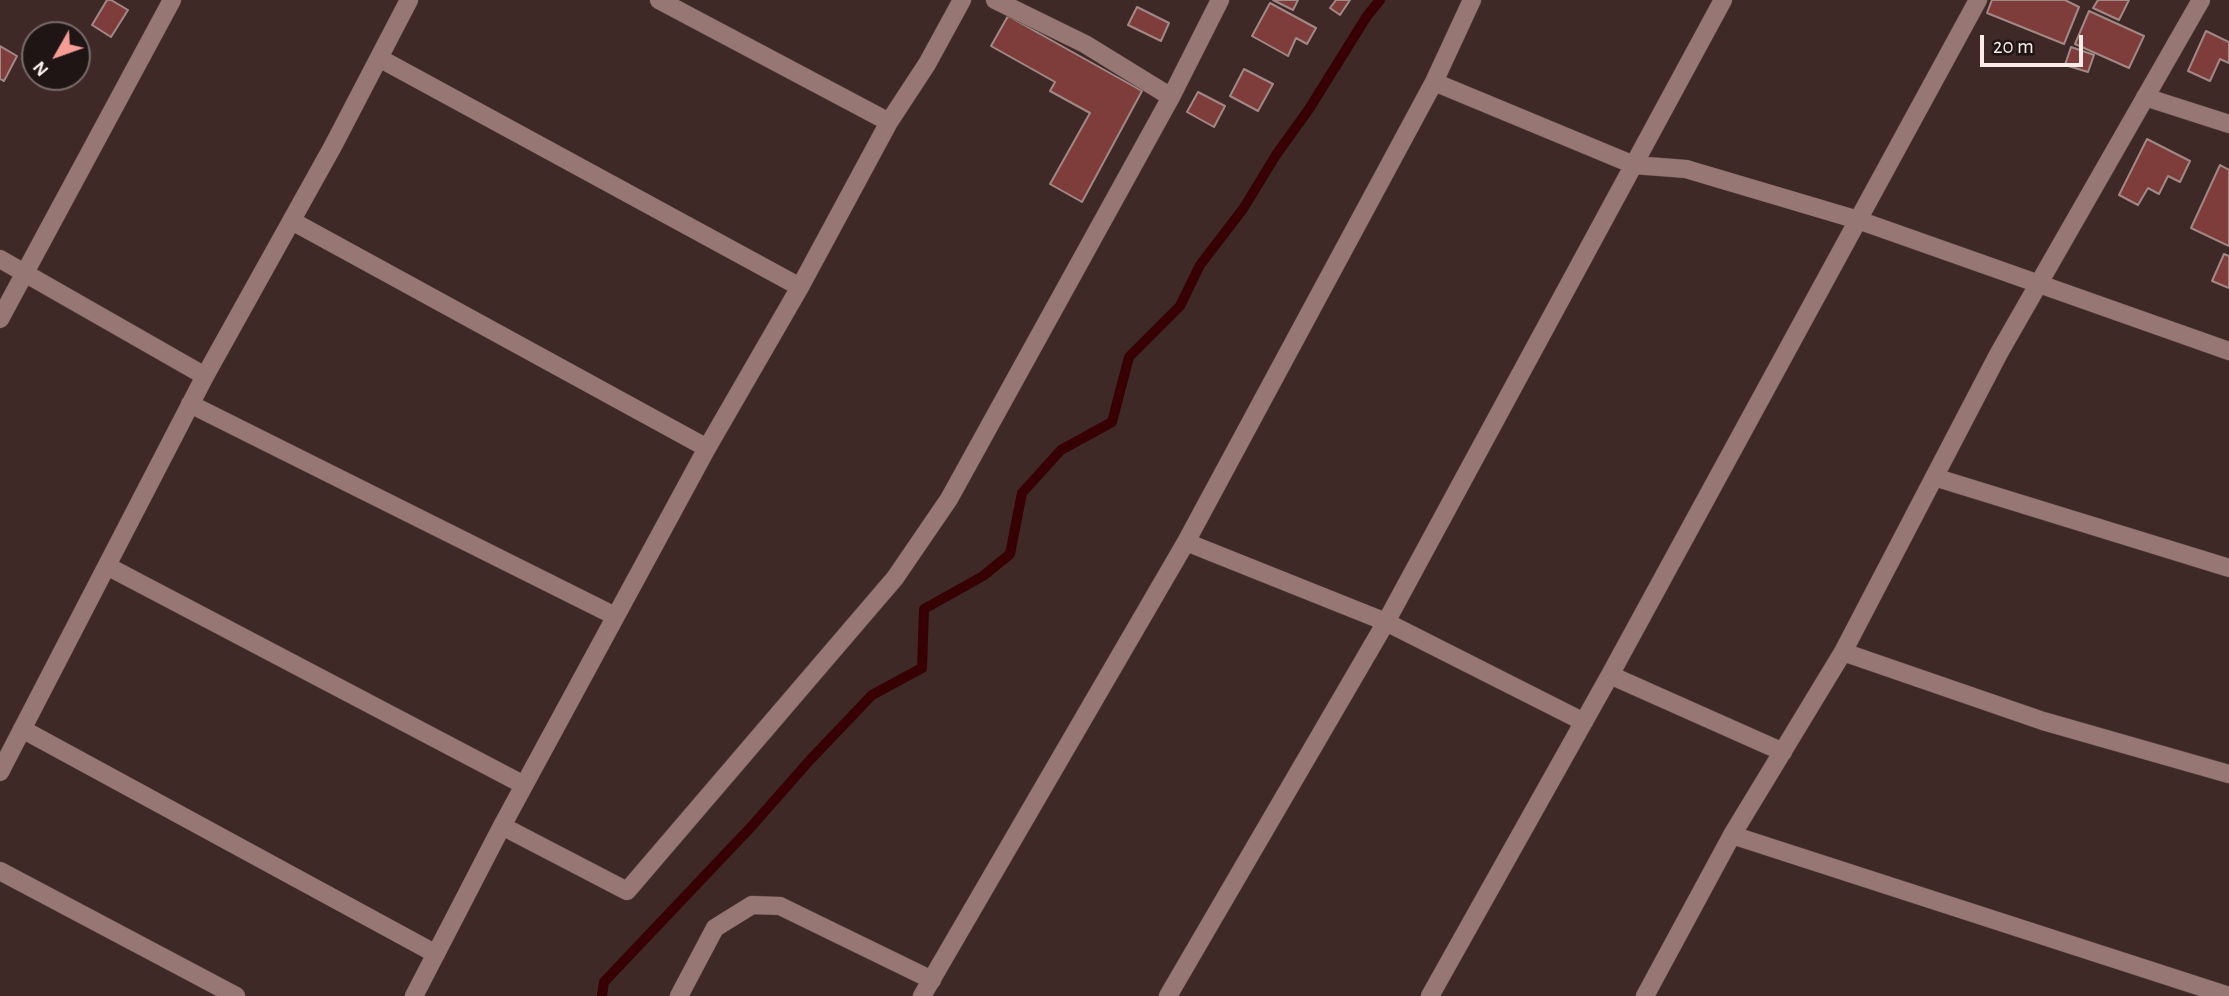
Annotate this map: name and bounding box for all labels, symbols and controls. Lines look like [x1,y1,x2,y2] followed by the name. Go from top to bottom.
[21,21,91,91] north arrow
[1984,21,2087,65] scale bar
[1993,36,2034,57] text: 20 m
[30,57,53,80] text: N

